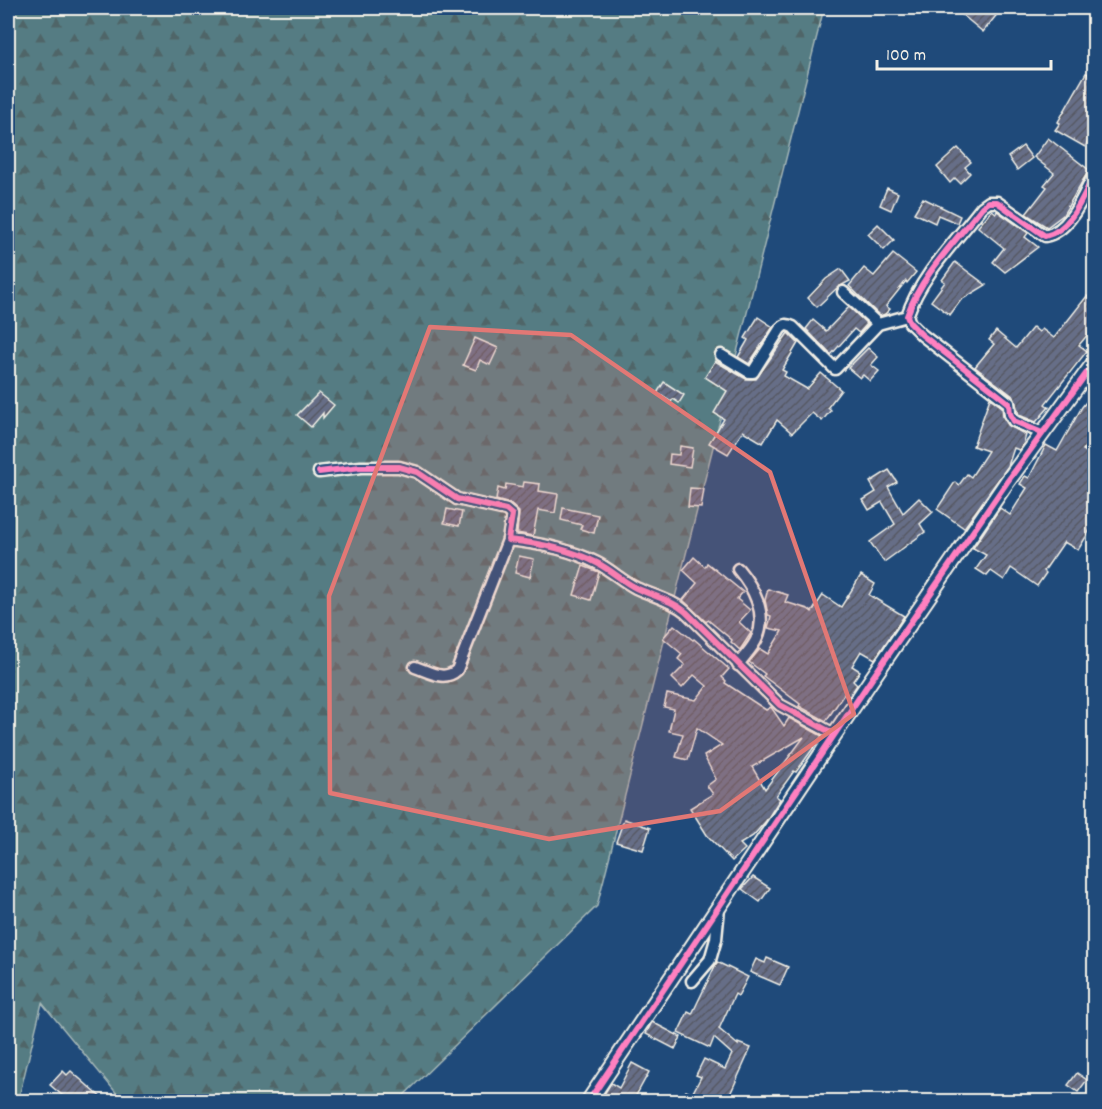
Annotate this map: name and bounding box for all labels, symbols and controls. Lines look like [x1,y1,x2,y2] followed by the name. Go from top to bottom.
[877,33,1051,71] scale bar
[886,44,926,69] text: 100 m

